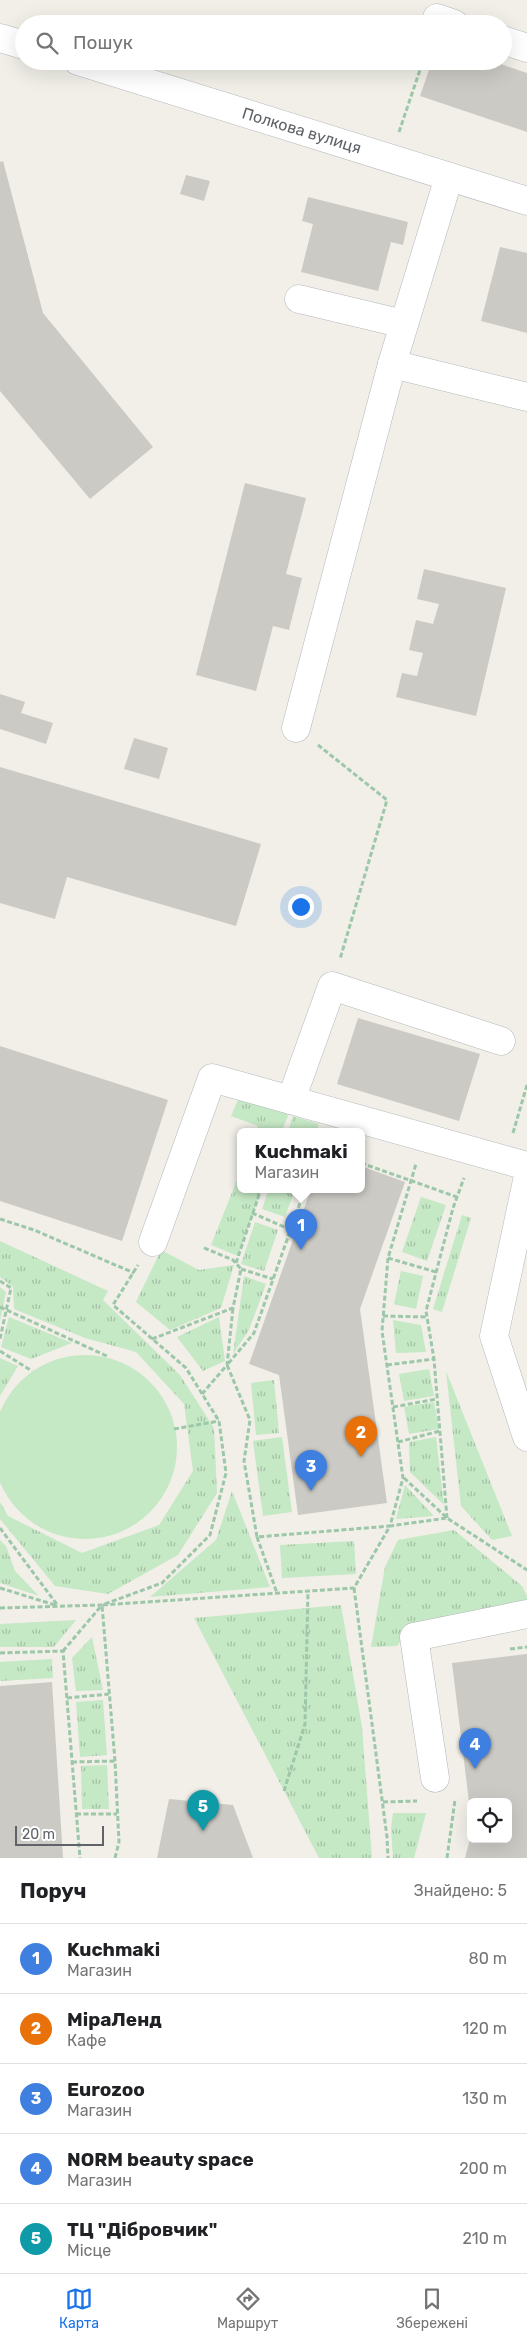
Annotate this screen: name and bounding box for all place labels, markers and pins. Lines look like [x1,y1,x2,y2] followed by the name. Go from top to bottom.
[285,1209,317,1250] pin: 1
[345,1416,377,1457] pin: 2
[295,1450,327,1491] pin: 3
[459,1728,491,1769] pin: 4
[187,1790,219,1831] pin: 5

